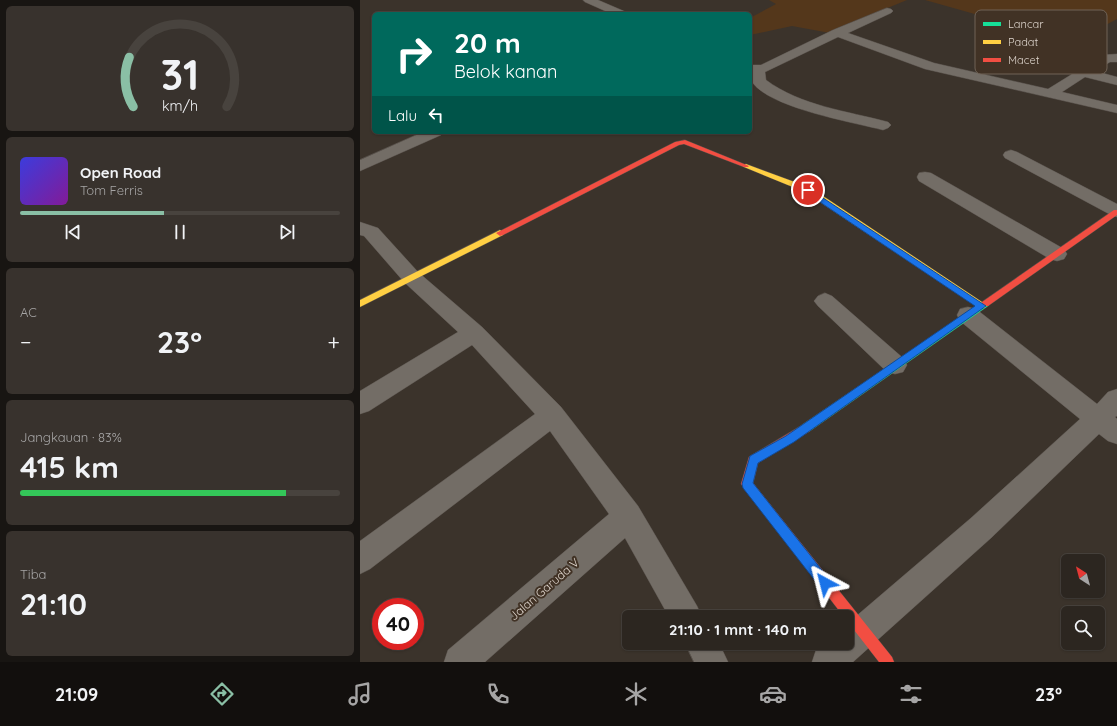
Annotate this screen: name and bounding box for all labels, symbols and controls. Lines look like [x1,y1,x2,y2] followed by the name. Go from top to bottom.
[975,10,1107,74] legend
[1008,17,1044,31] text: Lancar
[454,25,521,60] text: 20 m
[388,28,440,80] icon: right
[1008,35,1038,49] text: Padat
[161,47,199,99] text: 31
[1008,53,1040,67] text: Macet
[454,60,557,83] text: Belok kanan
[162,96,198,114] text: km/h
[425,104,447,126] icon: left
[388,106,417,125] text: Lalu
[80,163,161,182] text: Open Road
[791,173,825,207] pin
[797,179,819,201] icon: arrive
[80,182,143,198] text: Tom Ferris
[62,221,84,243] icon: previous
[169,221,191,243] icon: pause
[276,221,298,243] icon: next
[20,304,37,320] text: AC
[157,323,202,361] text: 23°
[20,328,31,356] text: −
[328,328,340,356] text: +
[20,429,122,445] text: Jangkauan · 83%
[20,448,119,486] text: 415 km
[1061,554,1105,598] north arrow
[1061,554,1105,650] map controls
[506,555,582,623] street label: Jalan Garuda V
[804,562,846,604] position arrow
[20,566,46,582] text: Tiba
[20,585,87,623] text: 21:10
[372,598,424,650] speed limit sign: 40
[1061,606,1105,650] button: search
[669,620,807,639] text: 21:10 · 1 mnt · 140 m
[208,680,236,708] icon: directions
[346,680,374,708] icon: music
[484,680,512,708] icon: phone
[622,680,650,708] icon: climate
[759,680,787,708] icon: car
[897,680,925,708] icon: filters
[55,683,98,706] text: 21:09
[1035,683,1062,706] text: 23°

